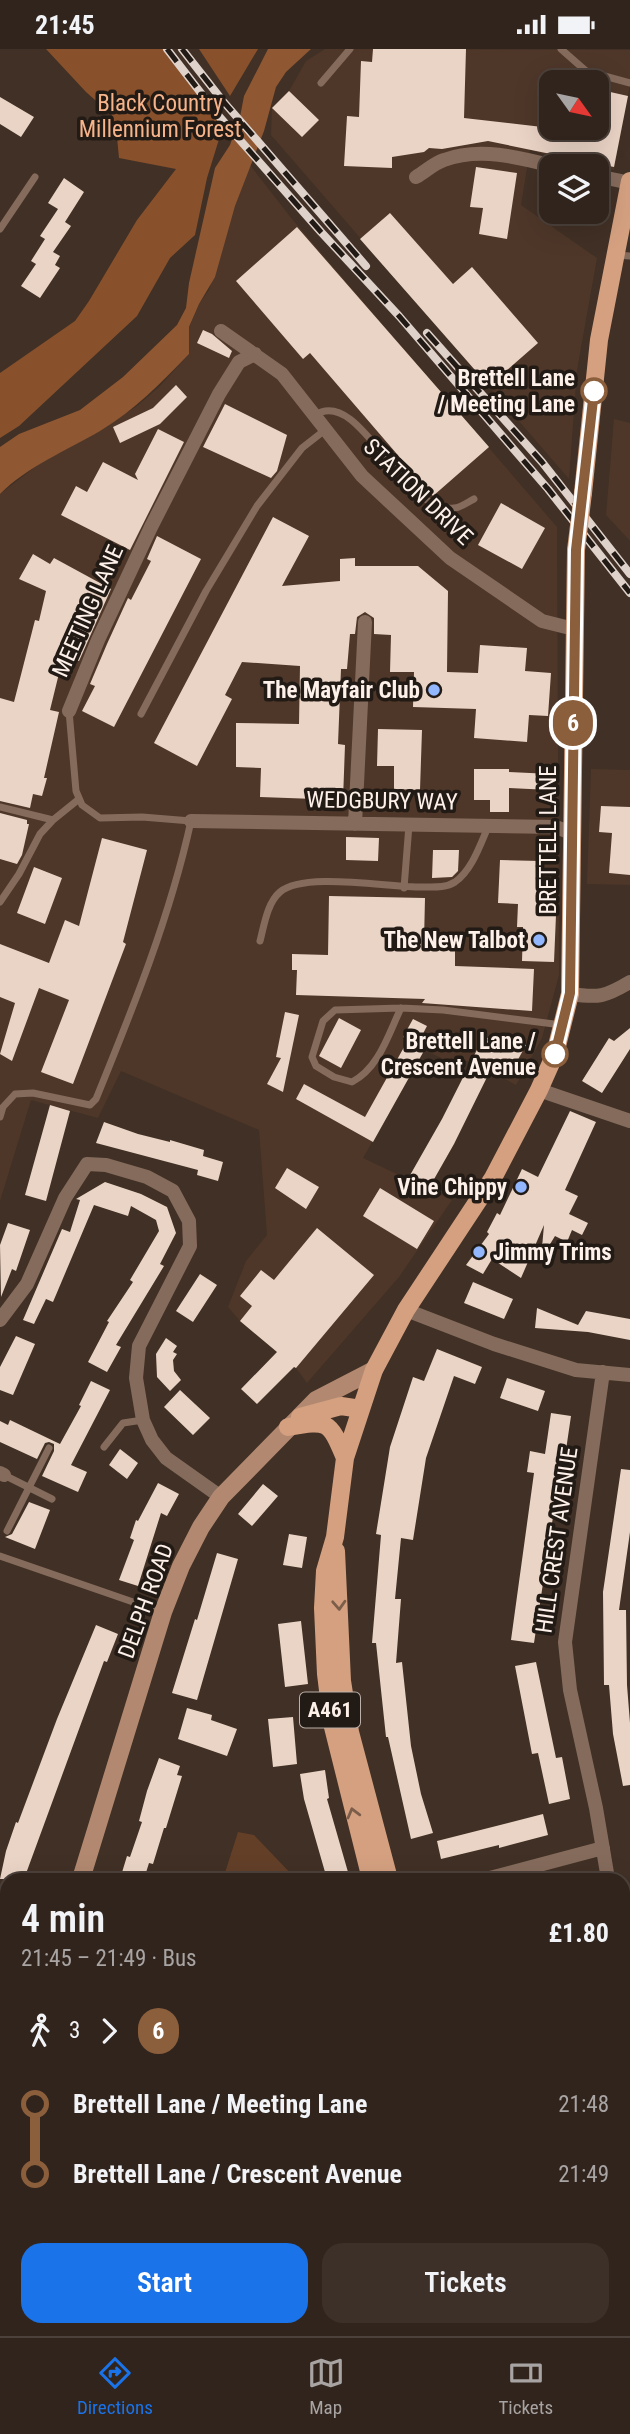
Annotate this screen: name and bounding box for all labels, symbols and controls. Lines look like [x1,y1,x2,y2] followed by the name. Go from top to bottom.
[35,10,95,40] text: 21:45
[539,70,609,140] north arrow
[539,70,609,224] map controls
[79,90,241,143] park label: Black Country Millennium Forest
[539,154,609,224] button: layers
[436,365,575,418] place label: Brettell Lane / Meeting Lane
[581,378,607,404] marker: Brettell Lane / Meeting Lane
[358,433,478,551] street label: STATION DRIVE
[47,541,129,681] street label: MEETING LANE
[263,677,420,704] place label: The Mayfair Club
[426,682,442,698] marker: The Mayfair Club
[550,700,596,746] line badge: 6
[567,709,579,737] text: 6
[535,765,562,915] street label: BRETTELL LANE
[306,786,458,816] street label: WEDGBURY WAY
[383,927,525,954] place label: The New Talbot
[531,932,547,948] marker: The New Talbot
[381,1028,536,1081] place label: Brettell Lane / Crescent Avenue
[542,1041,568,1067] marker: Brettell Lane / Crescent Avenue
[397,1174,508,1201] place label: Vine Chippy
[513,1179,529,1195] marker: Vine Chippy
[493,1239,612,1266] place label: Jimmy Trims
[471,1244,487,1260] marker: Jimmy Trims
[531,1445,583,1635] street label: HILL CREST AVENUE
[113,1540,179,1662] street label: DELPH ROAD
[331,1600,346,1611] one-way arrow
[300,1693,360,1727] road number: A461
[347,1808,362,1820] one-way arrow
[21,1897,105,1941] text: 4 min
[548,1918,609,1948] text: £1.80
[21,1945,197,1972] text: 21:45 – 21:49 · Bus
[21,2012,59,2050] icon: walk
[90,2012,128,2050] icon: forward
[69,2017,80,2044] text: 3
[152,2017,165,2045] text: 6
[73,2089,367,2119] text: Brettell Lane / Meeting Lane
[558,2091,609,2118] text: 21:48
[73,2159,402,2189] text: Brettell Lane / Crescent Avenue
[558,2161,609,2188] text: 21:49
[21,2243,308,2323] button: Start
[322,2243,609,2323] button: Tickets
[77,2354,153,2419] tab: Directions
[307,2354,345,2419] tab: Map
[498,2354,553,2419] tab: Tickets

